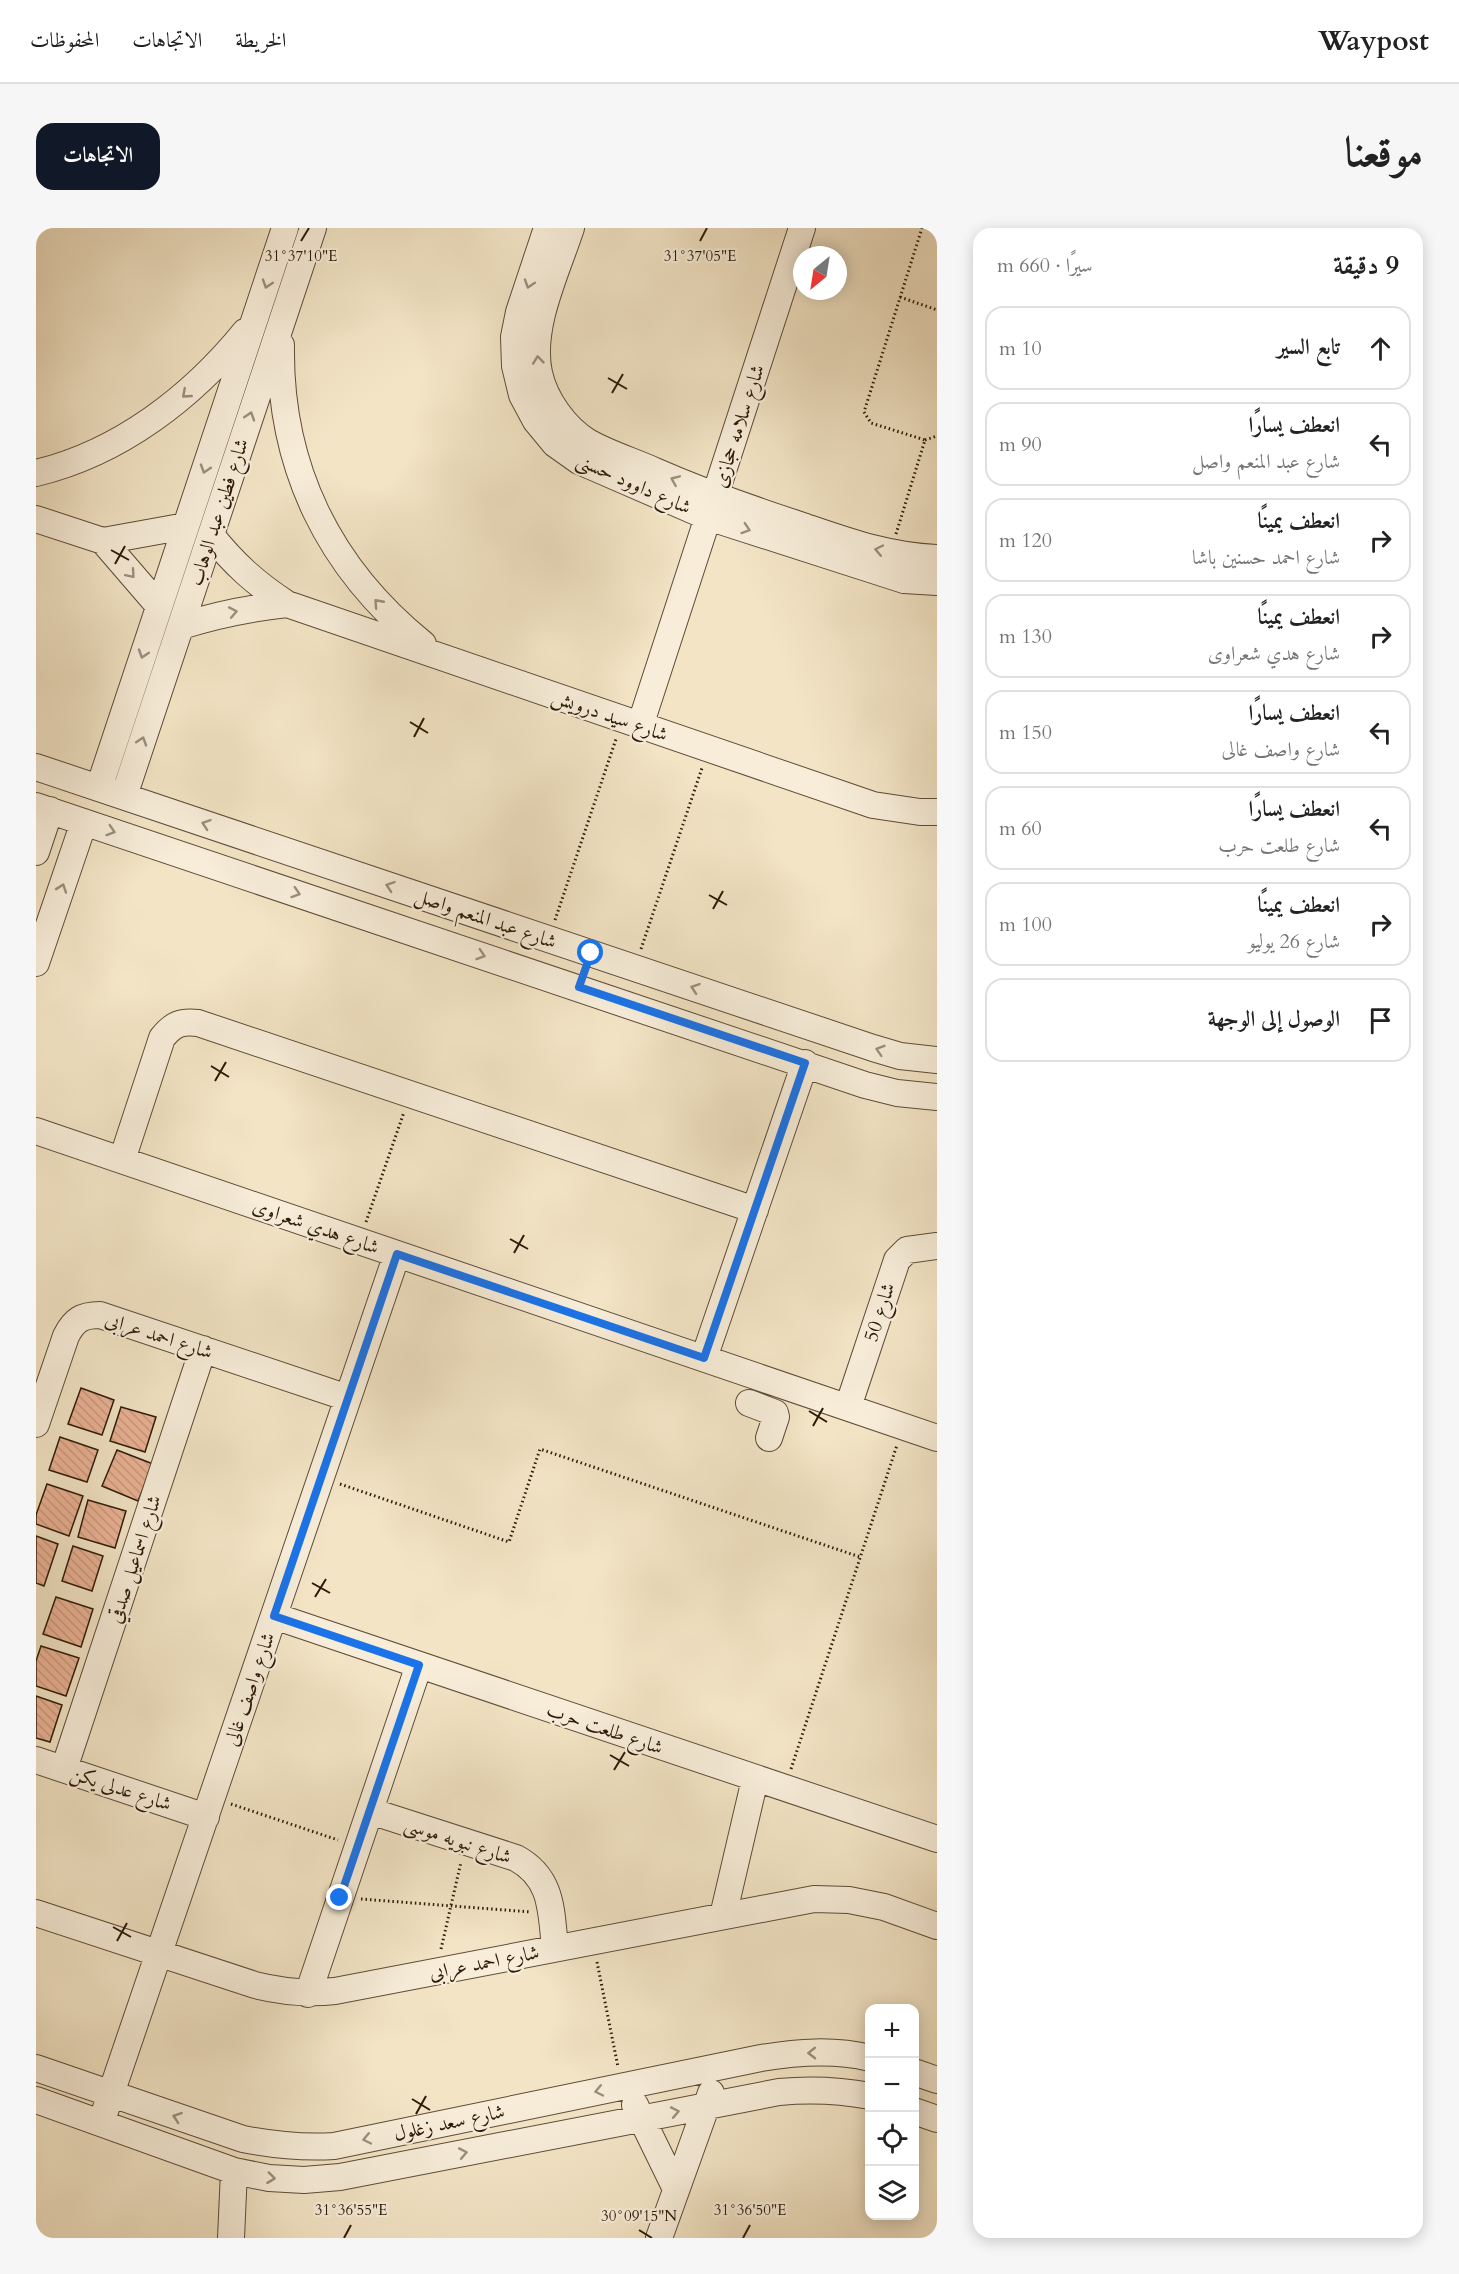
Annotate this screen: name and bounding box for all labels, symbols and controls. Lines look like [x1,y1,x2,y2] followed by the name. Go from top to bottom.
[1318,22,1429,60] text: Waypost
[30,26,99,55] text: المحفوظات
[132,26,202,55] text: الاتجاهات
[235,26,286,55] text: الخريطة
[36,123,160,190] button: الاتجاهات
[1345,124,1423,181] text: موقعنا
[265,246,337,266] text: 31°37'10"E
[664,246,736,266] text: 31°37'05"E
[793,246,847,300] north arrow
[1333,248,1399,283] text: 9 دقيقة
[997,252,1093,279] text: سيرًا · 660 m
[261,278,274,288] one-way arrow
[524,278,536,289] one-way arrow
[1277,332,1340,362] text: تابع السير
[1364,332,1397,365] icon: ahead
[999,335,1042,362] text: 10 m
[532,355,545,364] one-way arrow
[706,361,775,492] street label: شارع سلامه حجازى
[182,386,193,397] one-way arrow
[1249,410,1340,440] text: انعطف يسارًا
[243,411,255,422] one-way arrow
[1364,428,1397,461] icon: left
[999,431,1042,458] text: 90 m
[182,435,259,591] street label: شارع فطين عبد الوهاب
[571,446,695,524] street label: شارع داوود حسنى
[1192,448,1340,475] text: شارع عبد المنعم واصل
[200,463,212,473] one-way arrow
[671,475,682,487] one-way arrow
[1257,506,1340,536] text: انعطف يمينًا
[740,522,751,535] one-way arrow
[1364,524,1397,557] icon: right
[999,527,1052,554] text: 120 m
[874,544,884,557] one-way arrow
[1192,544,1340,571] text: شارع احمد حسنين باشا
[124,567,135,578] one-way arrow
[374,599,385,610] one-way arrow
[1257,602,1340,632] text: انعطف يمينًا
[228,606,238,619] one-way arrow
[1364,620,1397,653] icon: right
[999,623,1052,650] text: 130 m
[1208,640,1340,667] text: شارع هدي شعراوى
[138,648,151,659] one-way arrow
[547,683,672,752] street label: شارع سيد درويش
[1249,698,1340,728] text: انعطف يسارًا
[1364,716,1397,749] icon: left
[999,719,1052,746] text: 150 m
[135,736,147,747] one-way arrow
[1221,736,1340,763] text: شارع واصف غالى
[1249,794,1340,824] text: انعطف يسارًا
[1364,812,1397,845] icon: left
[999,815,1042,842] text: 60 m
[201,819,212,831] one-way arrow
[105,824,116,836] one-way arrow
[1218,832,1340,859] text: شارع طلعت حرب
[386,881,396,893] one-way arrow
[410,882,560,960] street label: شارع عبد المنعم واصل
[54,883,67,894] one-way arrow
[290,885,301,898] one-way arrow
[1257,890,1340,920] text: انعطف يمينًا
[1364,908,1397,941] icon: right
[999,911,1052,938] text: 100 m
[1248,928,1340,955] text: شارع 26 يوليو
[577,939,603,965] route start
[475,947,486,960] one-way arrow
[690,983,701,995] one-way arrow
[1208,1004,1340,1034] text: الوصول إلى الوجهة
[1364,1004,1397,1037] icon: arrive
[875,1045,886,1057] one-way arrow
[248,1192,383,1265] street label: شارع هدي شعراوى
[857,1279,905,1346] street label: شارع 50
[100,1305,216,1369] street label: شارع احمد عرابى
[101,1492,172,1628] street label: شارع اسماعيل صدقي
[217,1629,285,1751] street label: شارع واصف غالى
[542,1696,667,1765] street label: شارع طلعت حرب
[66,1759,175,1821] street label: شارع عدلى يكن
[400,1810,515,1874] street label: شارع نبويه موسى
[326,1884,352,1910] route end
[427,1939,542,1990] street label: شارع احمد عرابى
[865,2004,919,2220] map controls
[865,2004,919,2058] button: +
[807,2046,816,2059] one-way arrow
[865,2058,919,2112] button: −
[595,2084,605,2097] one-way arrow
[391,2098,508,2151] street label: شارع سعد زغلول
[670,2106,680,2119] one-way arrow
[172,2112,183,2124] one-way arrow
[865,2112,919,2166] button: locate
[362,2132,372,2145] one-way arrow
[458,2147,468,2160] one-way arrow
[865,2166,919,2220] button: layers
[266,2171,275,2183] one-way arrow
[315,2200,387,2220] text: 31°36'55"E
[714,2200,786,2220] text: 31°36'50"E
[601,2206,677,2226] text: 30°09'15"N

